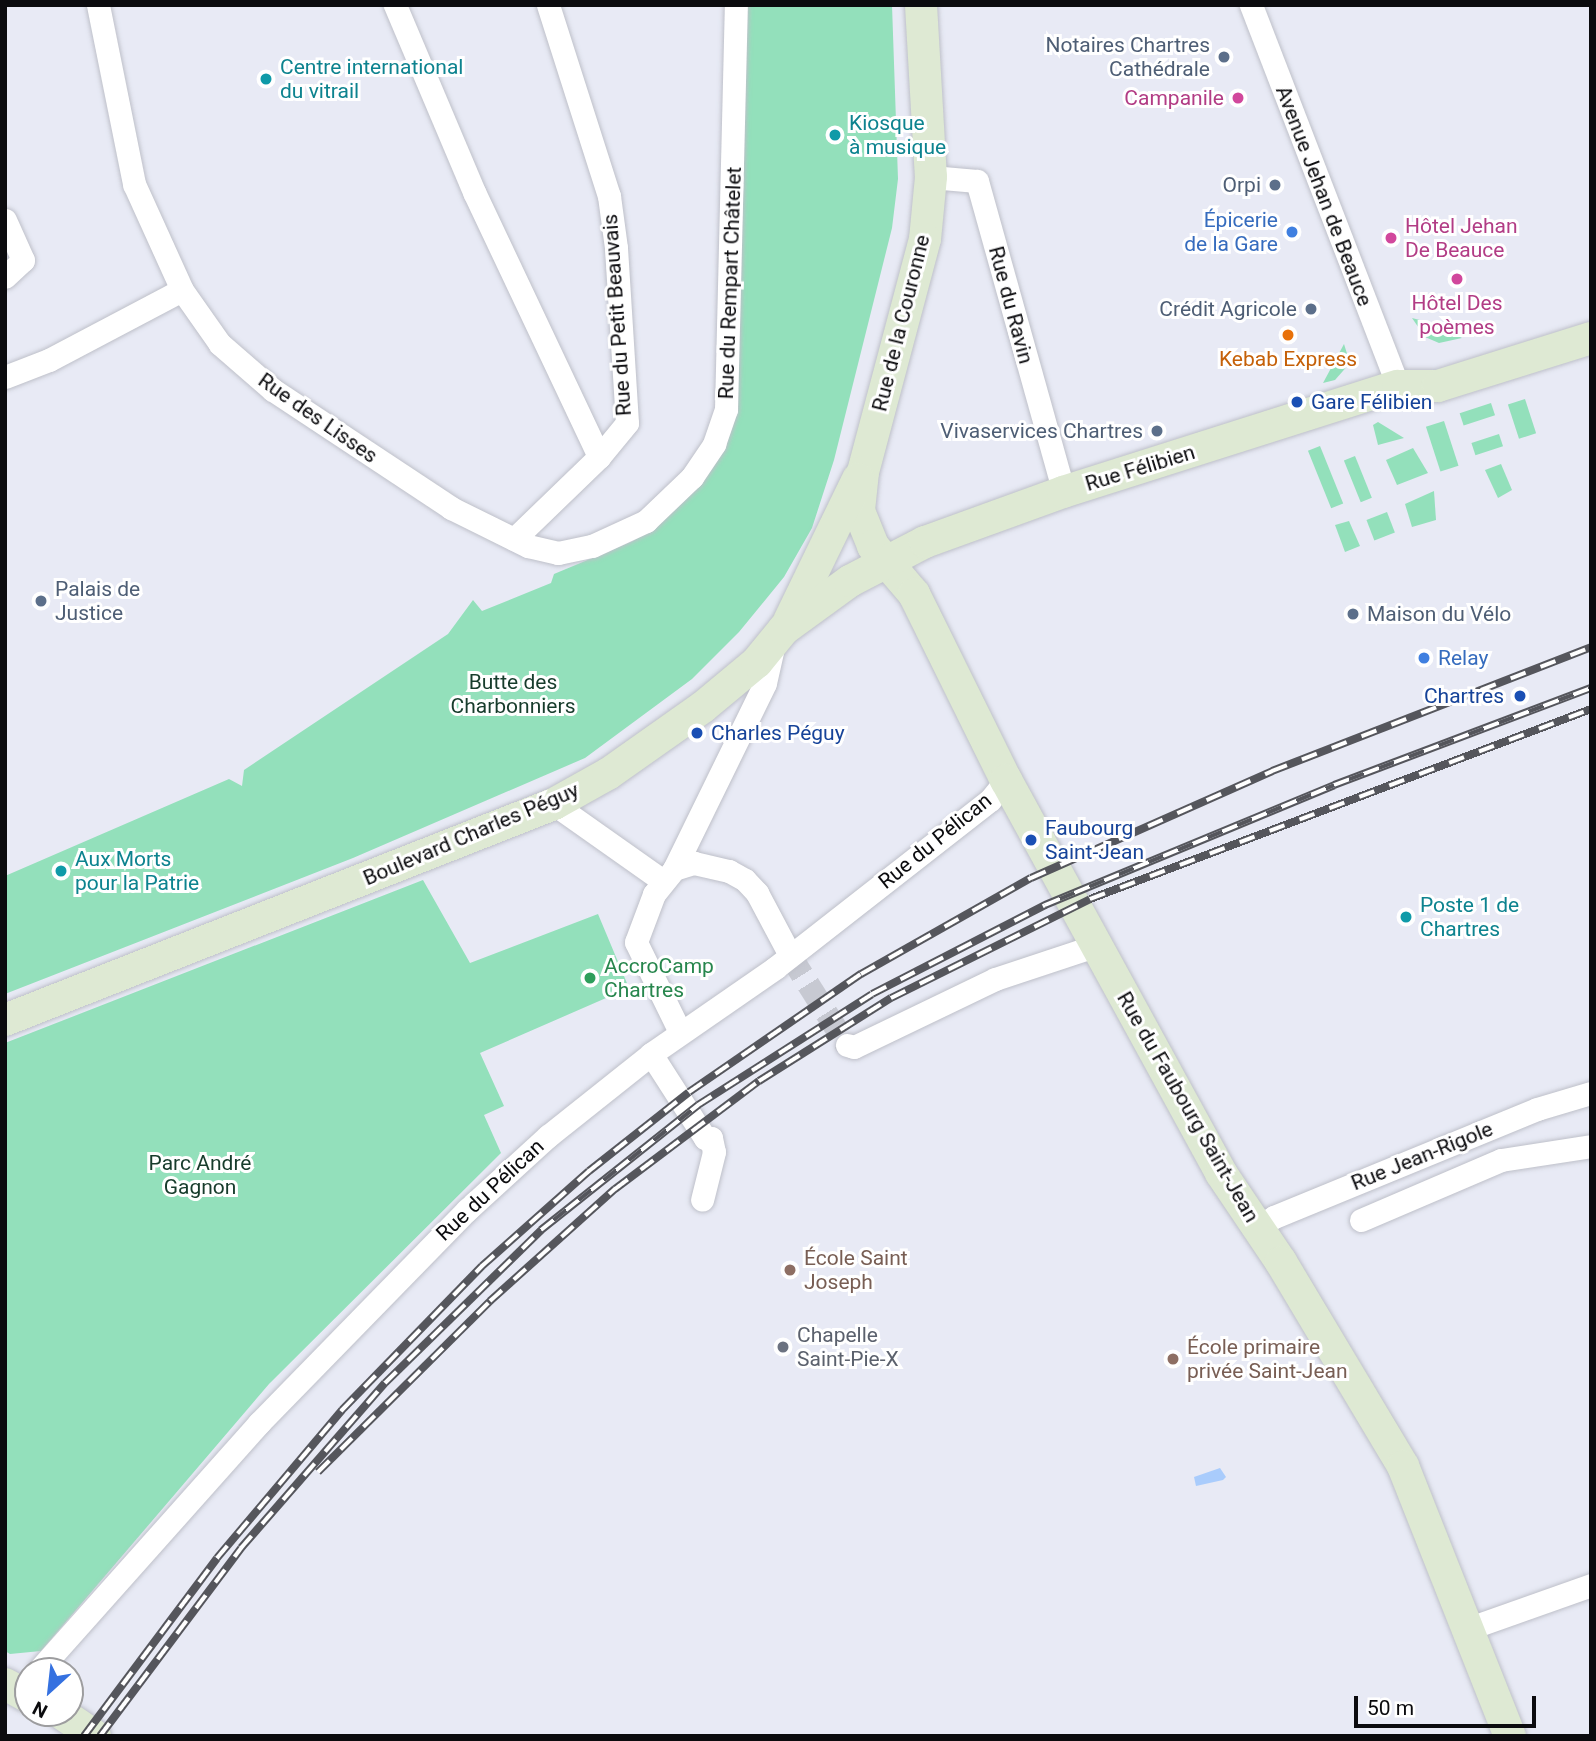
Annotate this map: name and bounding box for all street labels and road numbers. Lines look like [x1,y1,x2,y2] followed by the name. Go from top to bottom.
[1270,82,1378,310] street label: Avenue Jehan de Beauce
[713,166,747,400] street label: Rue du Rempart Châtelet
[597,213,637,417] street label: Rue du Petit Beauvais
[867,232,935,414] street label: Rue de la Couronne
[983,244,1039,366] street label: Rue du Ravin
[253,368,383,468] street label: Rue des Lisses
[1082,439,1198,497] street label: Rue Félibien
[359,777,583,891] street label: Boulevard Charles Péguy
[873,788,997,894] street label: Rue du Pélican
[1112,987,1264,1227] street label: Rue du Faubourg Saint-Jean
[1348,1116,1496,1196] street label: Rue Jean-Rigole
[431,1134,549,1246] street label: Rue du Pélican

